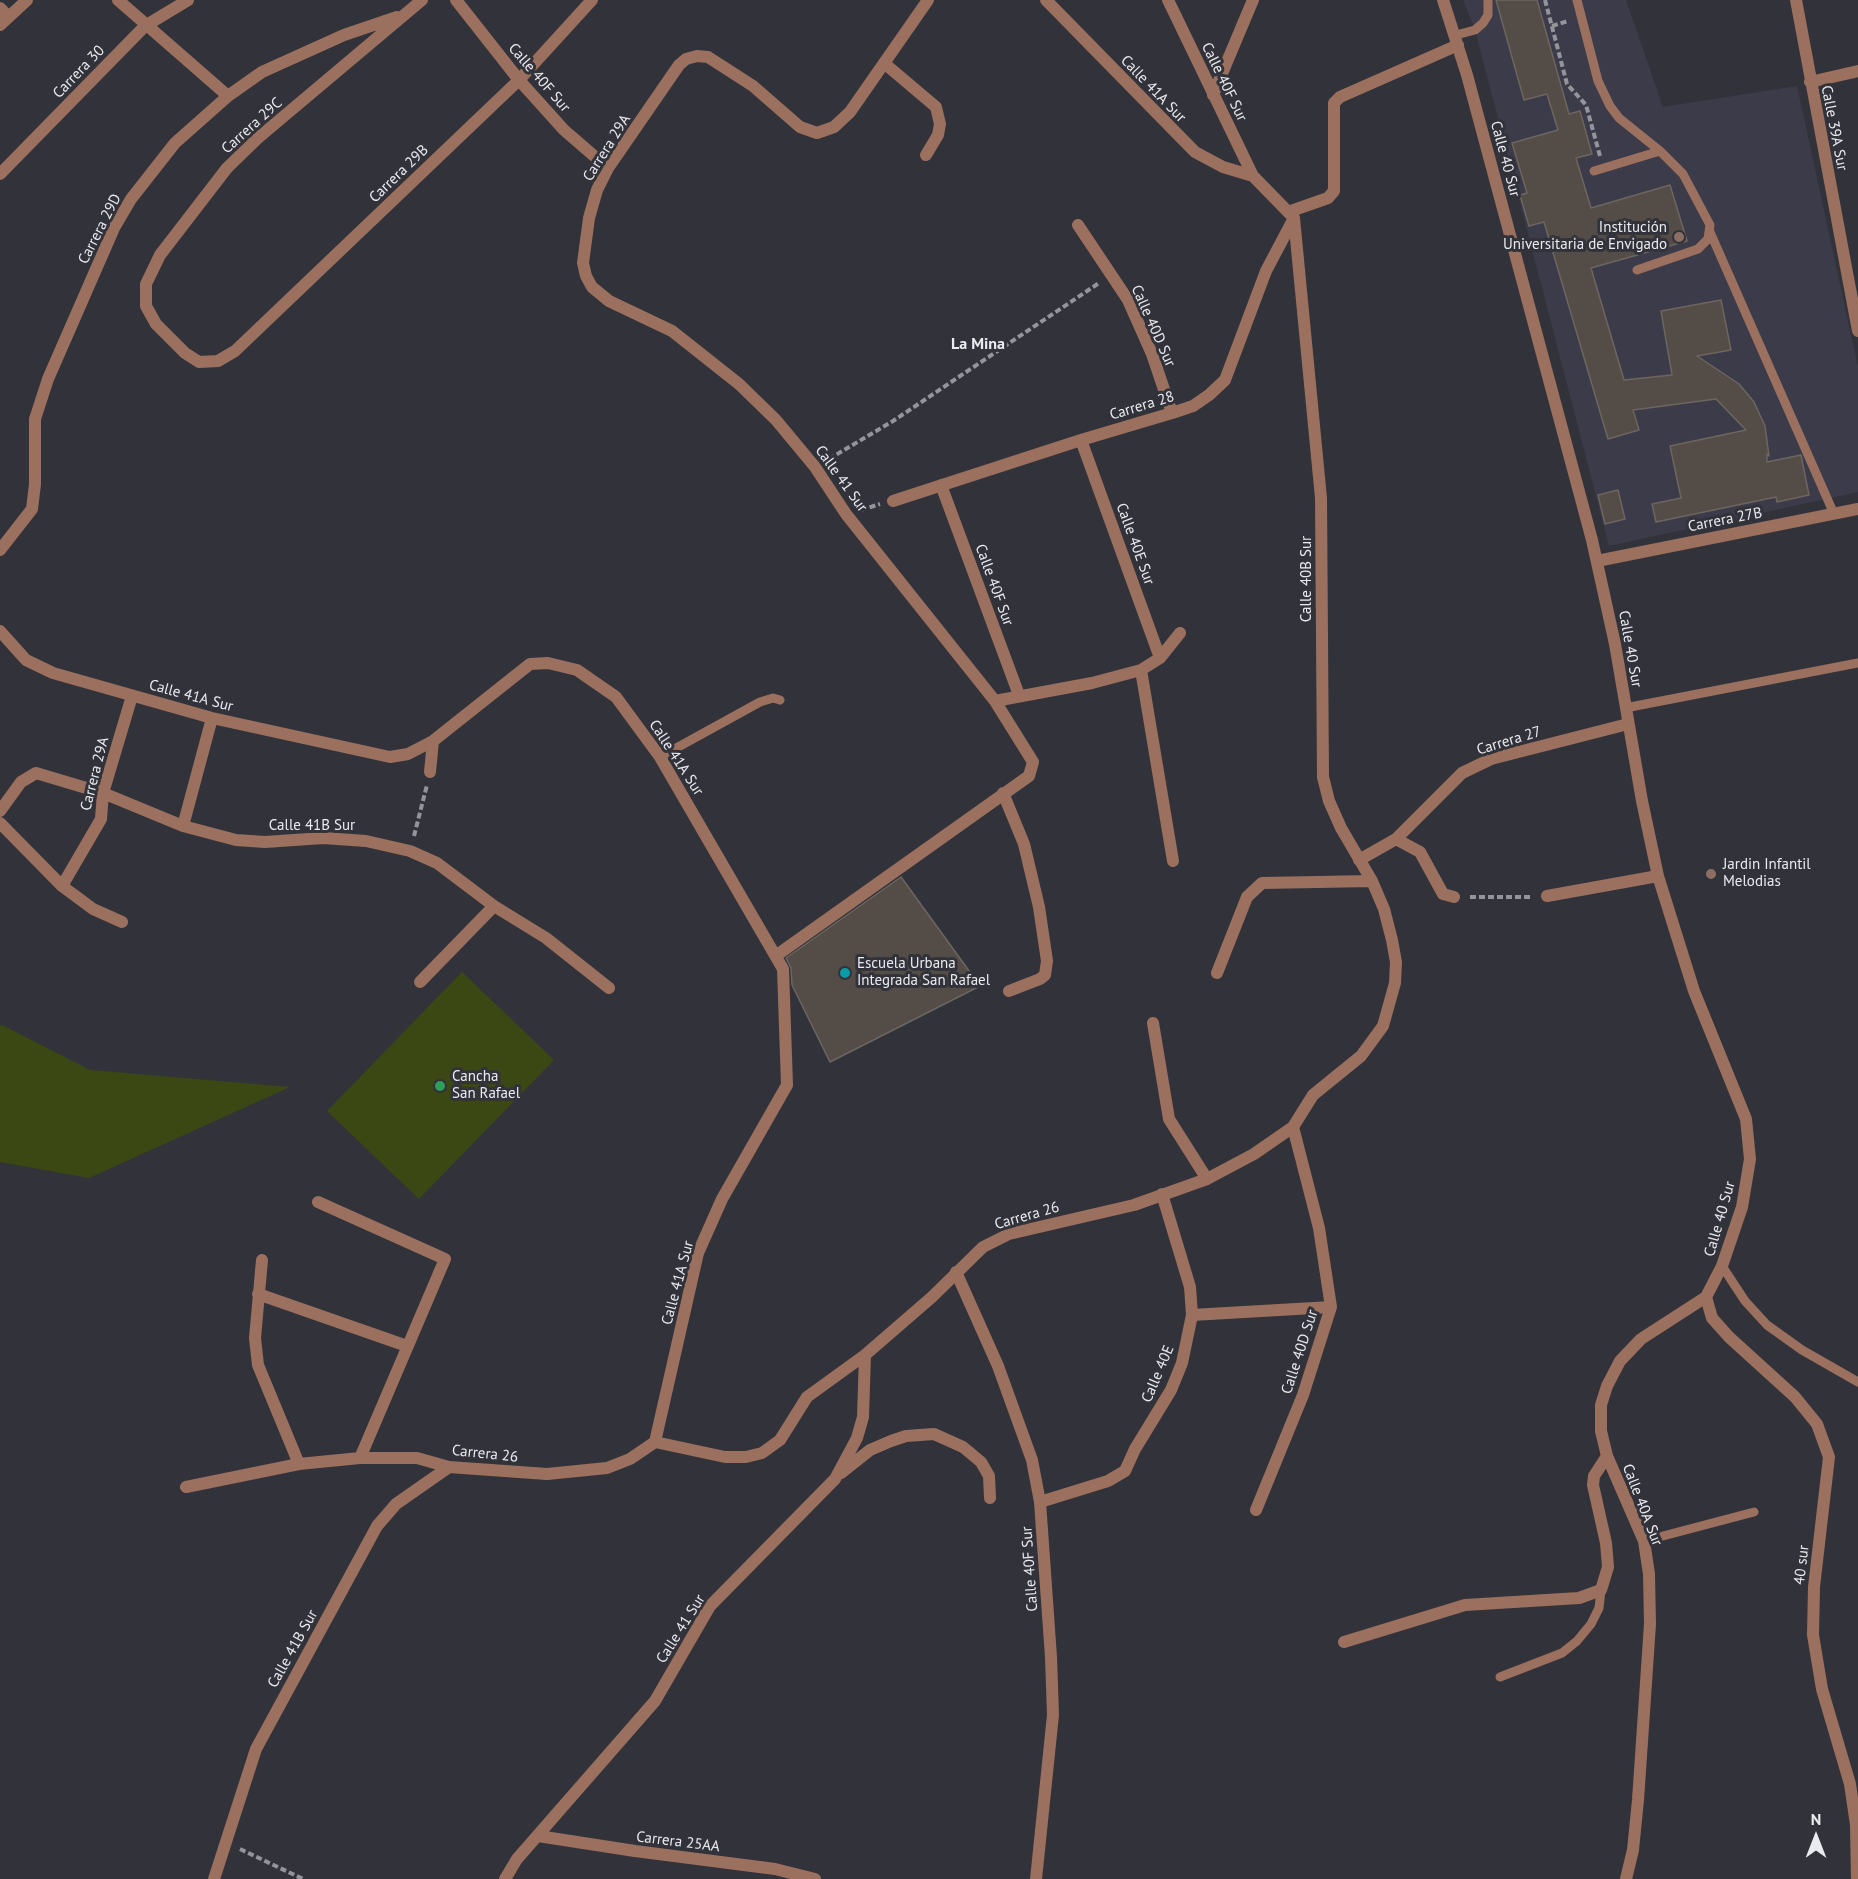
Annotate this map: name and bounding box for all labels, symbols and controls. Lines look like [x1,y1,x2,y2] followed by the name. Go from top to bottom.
[504,40,574,116] street label: Calle 40F Sur
[1197,40,1251,124] street label: Calle 40F Sur
[49,42,109,102] street label: Carrera 30
[1117,52,1189,126] street label: Calle 41A Sur
[1817,84,1851,172] street label: Calle 39A Sur
[218,94,286,158] street label: Carrera 29C
[579,111,635,185] street label: Carrera 29A
[1486,119,1524,199] street label: Calle 40 Sur
[366,141,432,207] street label: Carrera 29B
[75,191,125,267] street label: Carrera 29D
[1503,219,1667,254] place label: Institución Universitaria de Envigado
[1672,230,1686,244] marker: Institución Universitaria de Envigado
[1127,282,1179,370] street label: Calle 40D Sur
[951,334,1005,354] district label: La Mina
[1108,388,1176,424] street label: Carrera 28
[811,442,871,516] street label: Calle 41 Sur
[1112,501,1158,587] street label: Calle 40E Sur
[1686,504,1764,536] street label: Carrera 27B
[1298,536,1316,622] street label: Calle 40B Sur
[971,542,1017,628] street label: Calle 40F Sur
[1614,609,1646,689] street label: Calle 40 Sur
[147,676,235,716] street label: Calle 41A Sur
[645,717,707,799] street label: Calle 41A Sur
[1475,723,1543,759] street label: Carrera 27
[77,735,113,813] street label: Carrera 29A
[269,817,355,835] street label: Calle 41B Sur
[1723,856,1811,891] place label: Jardin Infantil Melodias
[1704,867,1718,881] marker: Jardin Infantil Melodias
[857,955,990,990] place label: Escuela Urbana Integrada San Rafael
[838,966,852,980] marker: Escuela Urbana Integrada San Rafael
[452,1068,520,1103] place label: Cancha San Rafael
[433,1079,447,1093] marker: Cancha San Rafael
[1701,1179,1739,1259] street label: Calle 40 Sur
[993,1198,1061,1234] street label: Carrera 26
[658,1239,698,1327] street label: Calle 41A Sur
[1278,1308,1322,1396] street label: Calle 40D Sur
[1138,1343,1178,1405] street label: Calle 40E
[451,1442,519,1466] street label: Carrera 26
[1618,1461,1666,1549] street label: Calle 40A Sur
[1018,1526,1042,1612] street label: Calle 40F Sur
[1791,1544,1813,1586] street label: 40 sur
[653,1591,709,1667] street label: Calle 41 Sur
[264,1607,322,1691] street label: Calle 41B Sur
[1786,1807,1846,1867] north arrow
[1811,1809,1821,1829] text: N
[635,1828,721,1856] street label: Carrera 25AA

